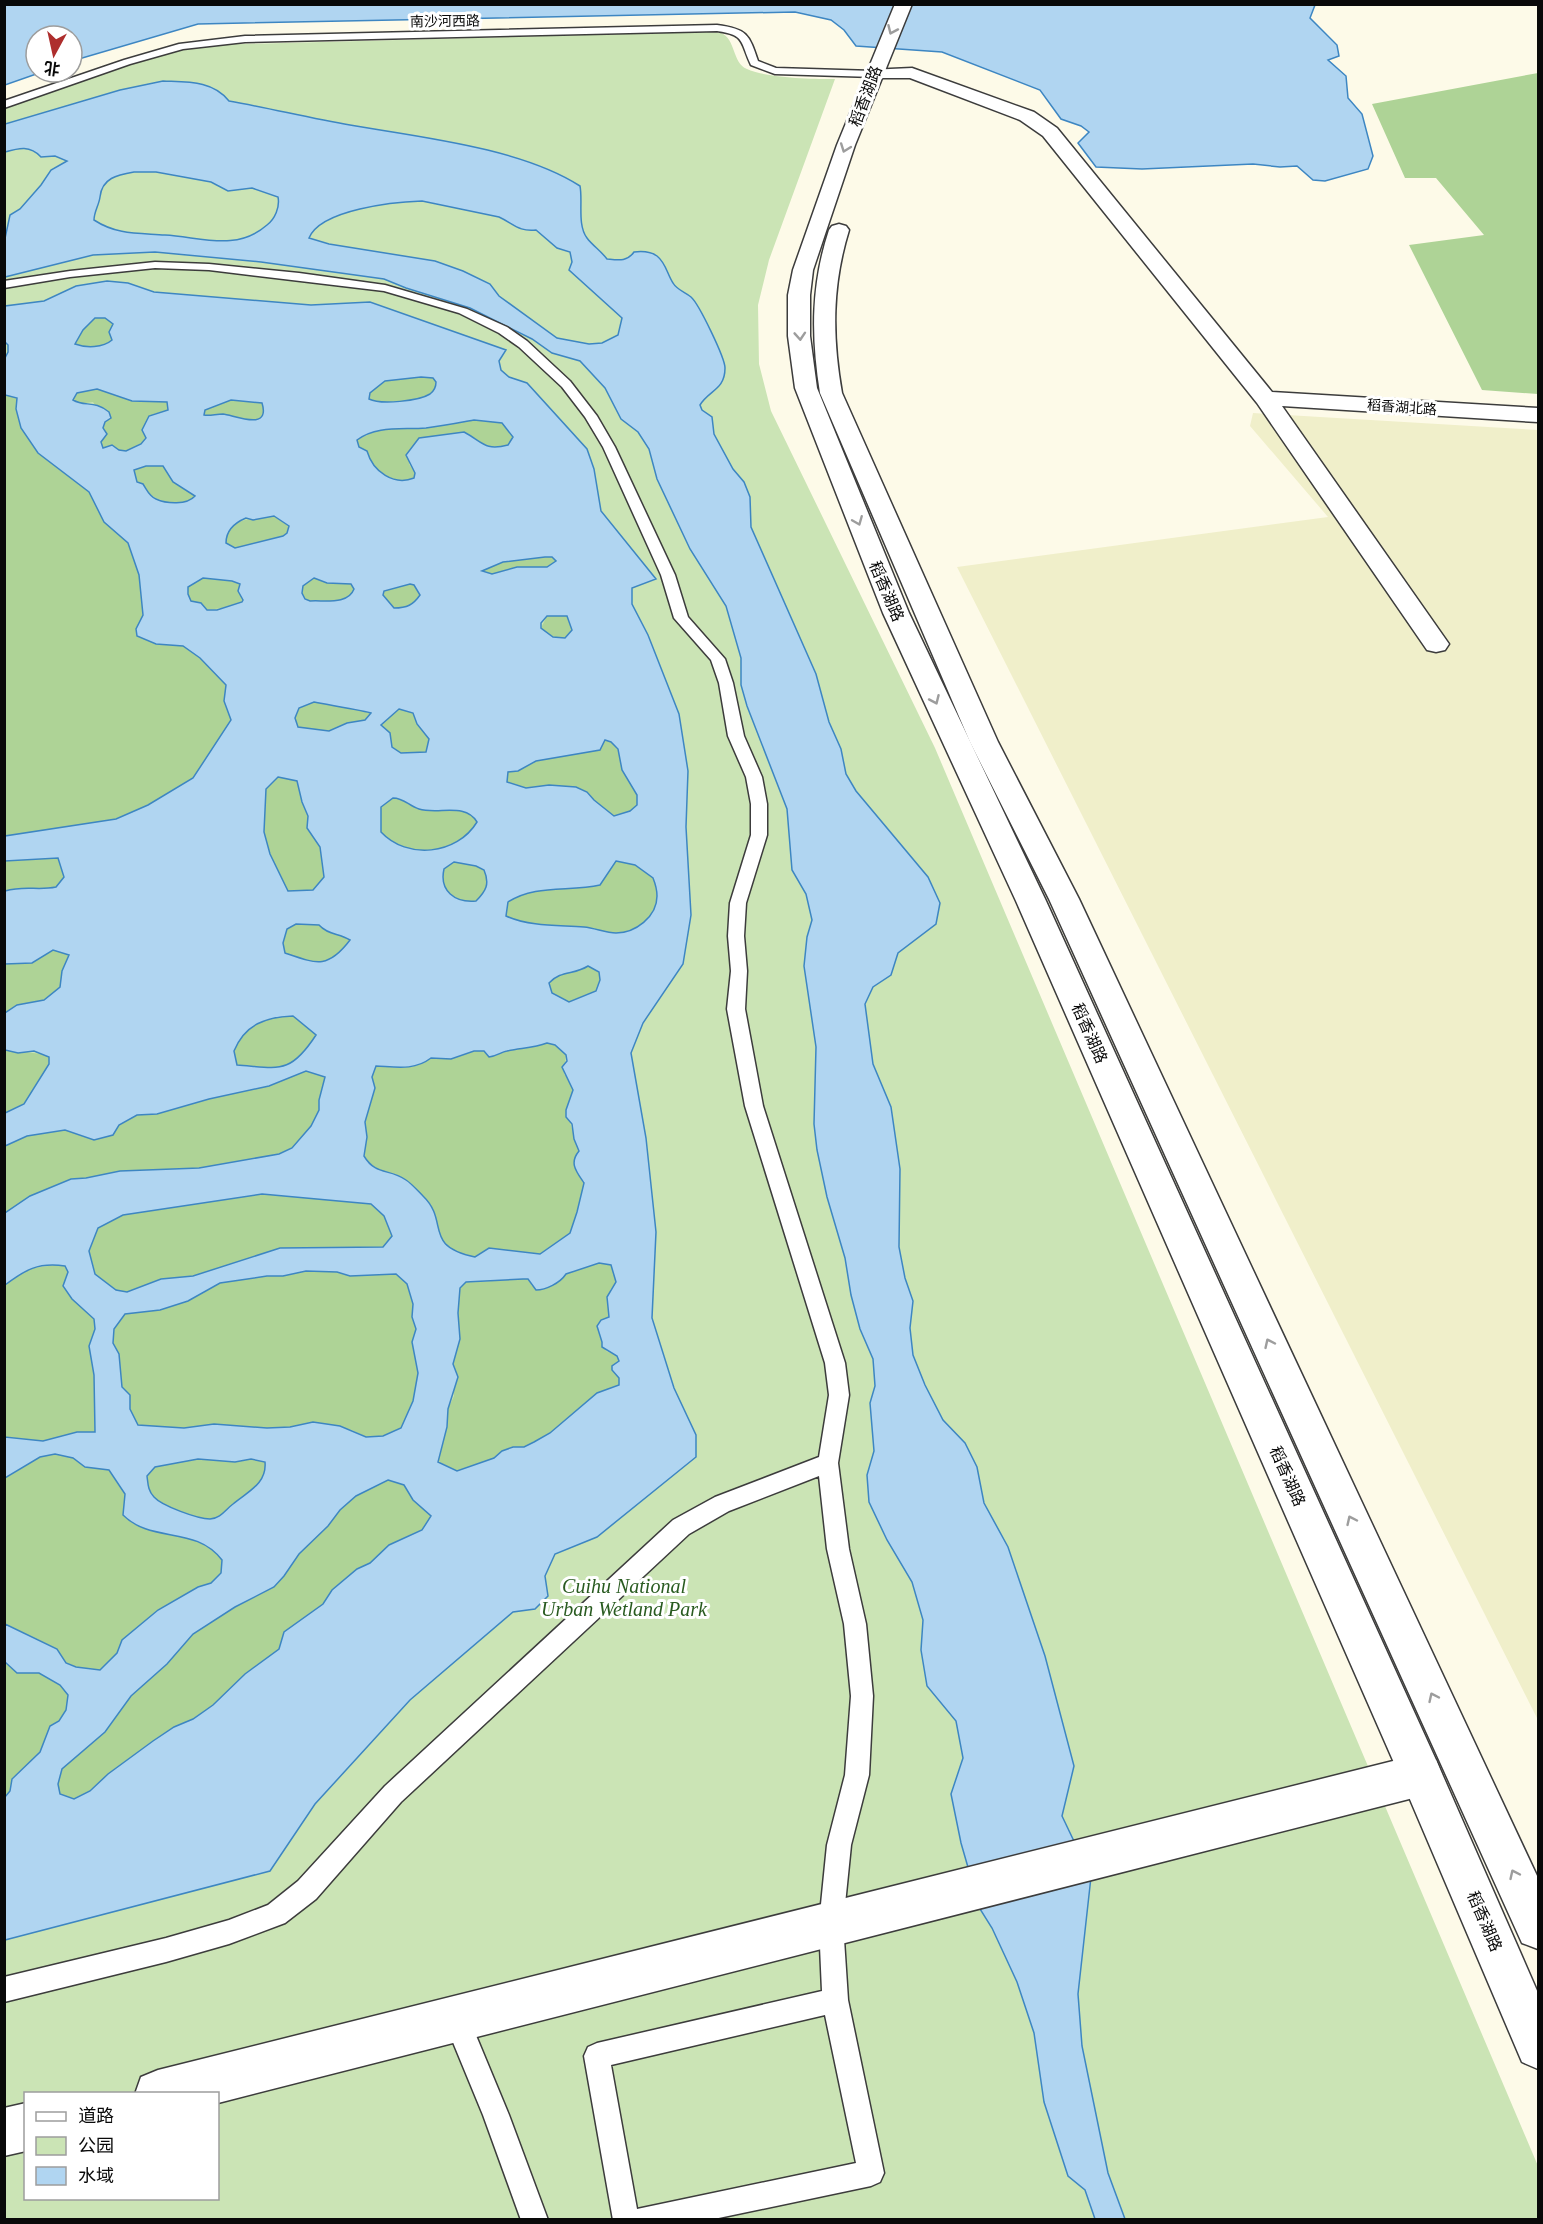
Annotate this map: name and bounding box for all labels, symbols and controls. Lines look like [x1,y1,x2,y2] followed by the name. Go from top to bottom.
[410,13,480,30] street label: 南沙河西路
[24,24,84,84] north arrow
[888,24,900,35] one-way arrow
[43,59,61,78] text: 北
[846,63,885,129] street label: 稻香湖路
[840,142,853,153] one-way arrow
[793,331,806,340] one-way arrow
[1367,397,1437,417] street label: 稻香湖北路
[851,514,863,525] one-way arrow
[866,558,907,624] street label: 稻香湖路
[928,693,940,704] one-way arrow
[1069,1001,1110,1066] street label: 稻香湖路
[1264,1338,1276,1349] one-way arrow
[1267,1444,1308,1509] street label: 稻香湖路
[1346,1515,1358,1526] one-way arrow
[541,1575,708,1620] park label: Cuihu National Urban Wetland Park
[1428,1693,1440,1704] one-way arrow
[1509,1870,1521,1881] one-way arrow
[1464,1888,1505,1954] street label: 稻香湖路
[24,2092,219,2200] legend
[78,2106,114,2126] text: 道路
[78,2136,114,2156] text: 公园
[78,2166,114,2186] text: 水域

